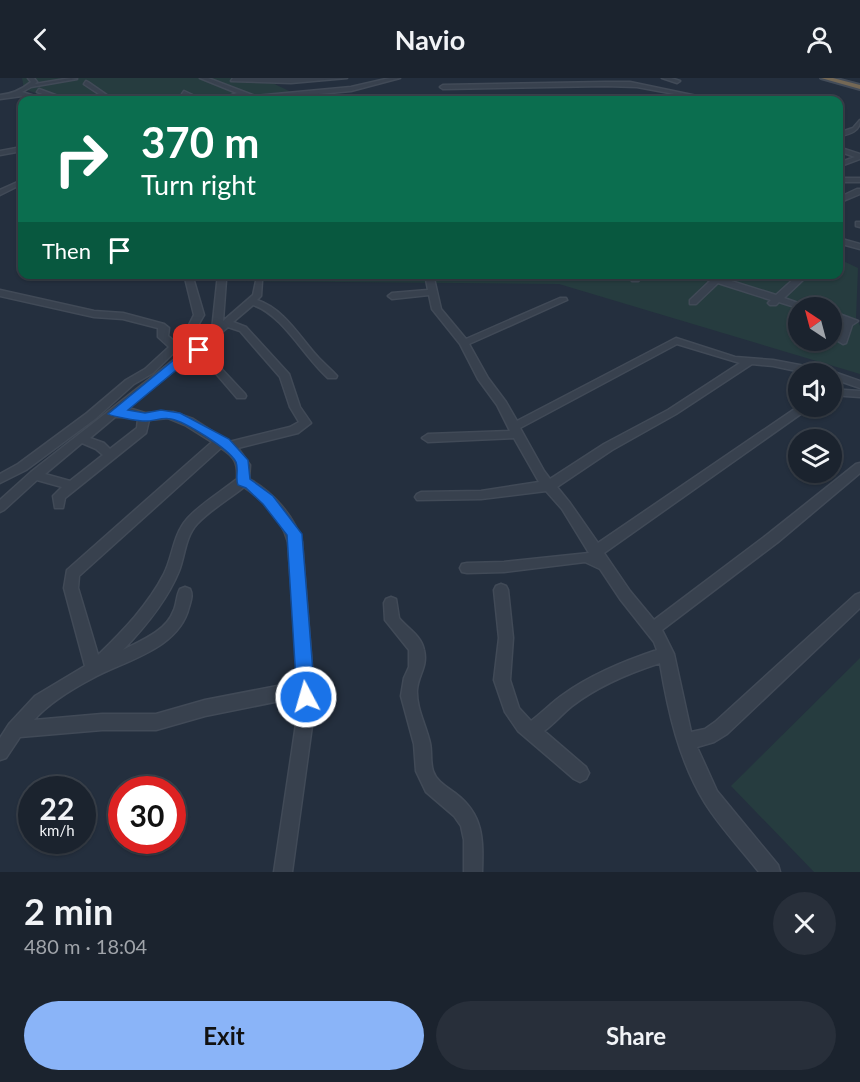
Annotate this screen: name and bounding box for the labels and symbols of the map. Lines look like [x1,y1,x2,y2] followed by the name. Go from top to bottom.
[788,297,842,351] north arrow
[173,324,224,375] pin
[274,665,338,729] position arrow
[108,776,186,854] speed limit sign: 30

